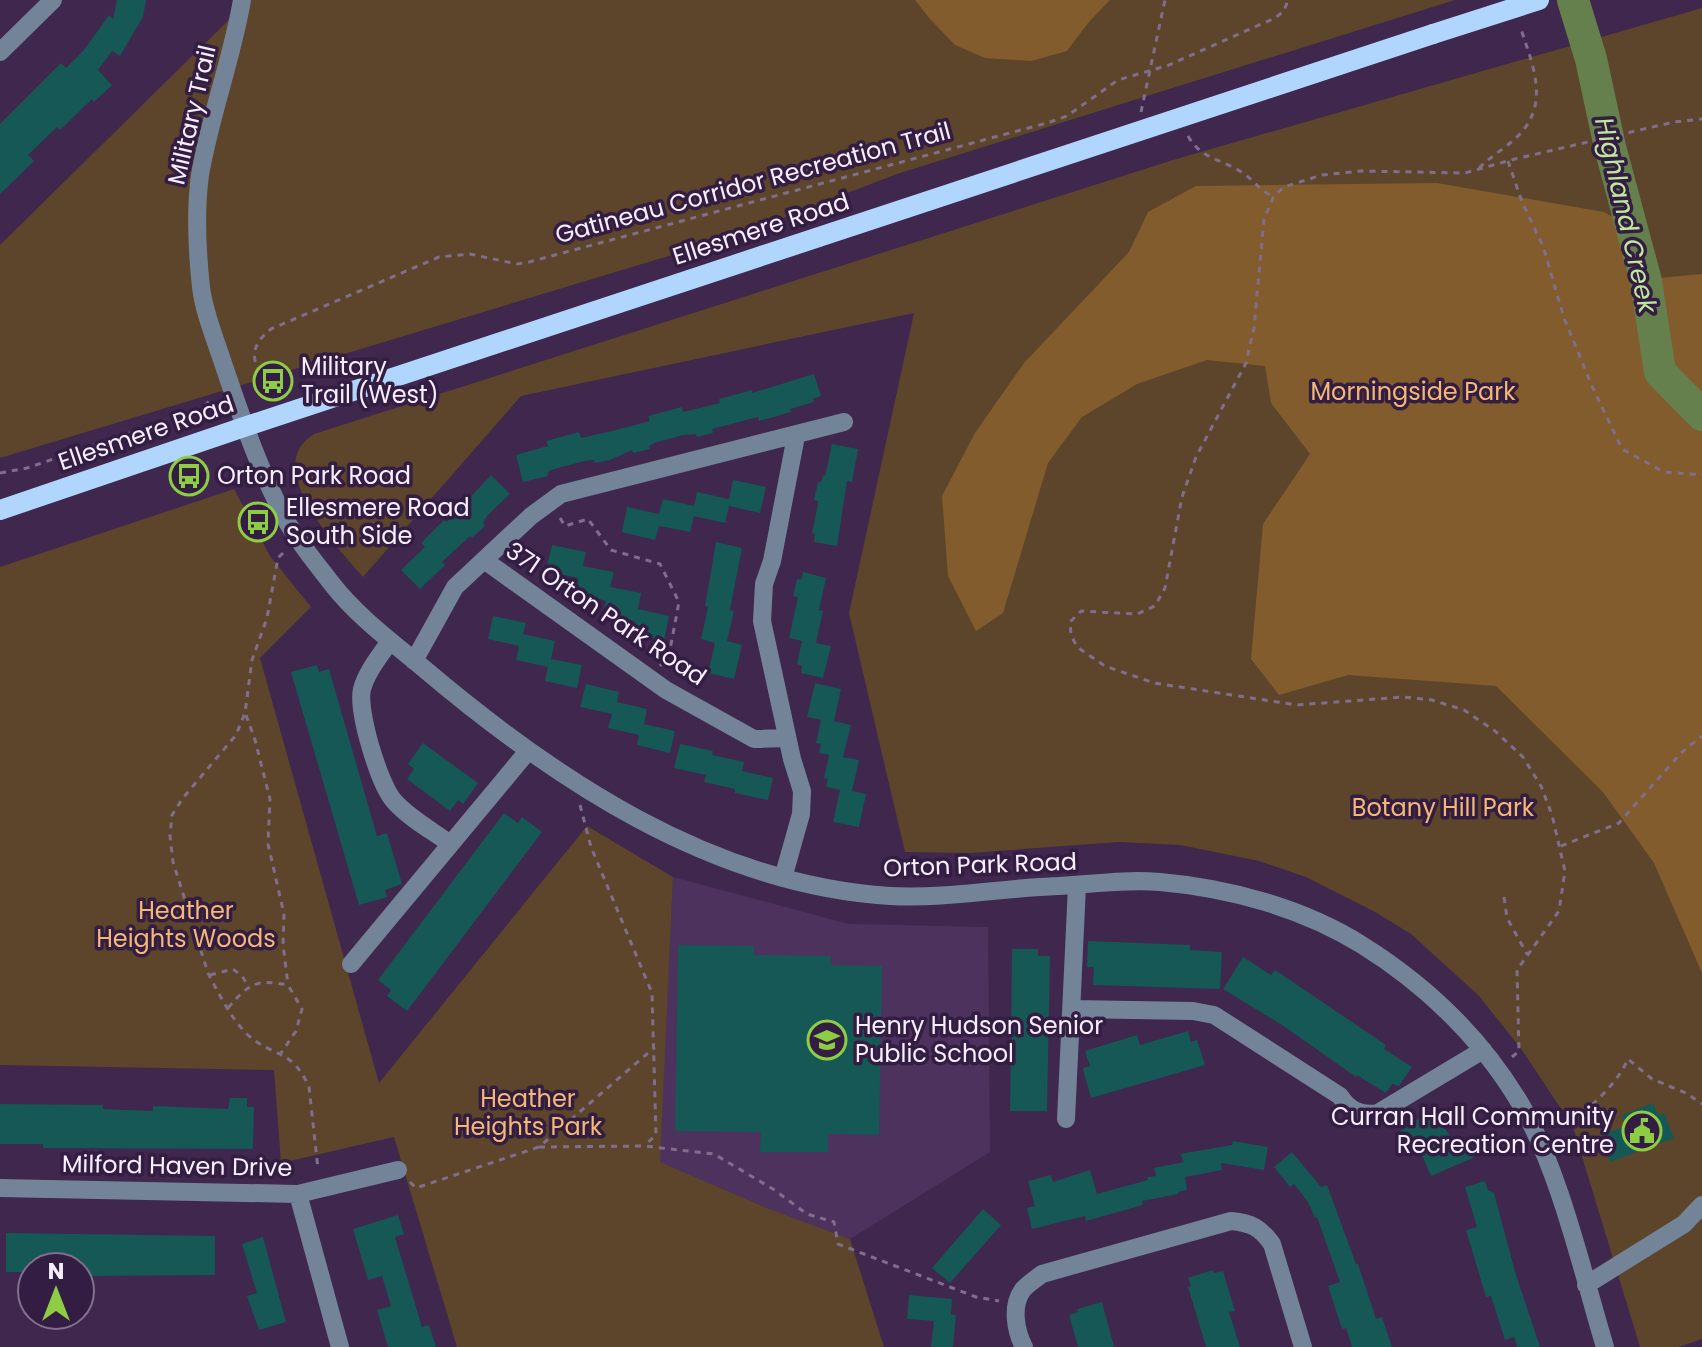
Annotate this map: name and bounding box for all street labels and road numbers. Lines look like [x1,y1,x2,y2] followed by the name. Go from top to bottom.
[159,42,224,188] street label: Military Trail
[551,114,954,251] street label: Gatineau Corridor Recreation Trail
[668,184,853,273] street label: Ellesmere Road
[54,387,238,478] street label: Ellesmere Road
[500,534,713,693] street label: 371 Orton Park Road
[883,845,1077,884] street label: Orton Park Road
[62,1147,292,1184] street label: Milford Haven Drive

